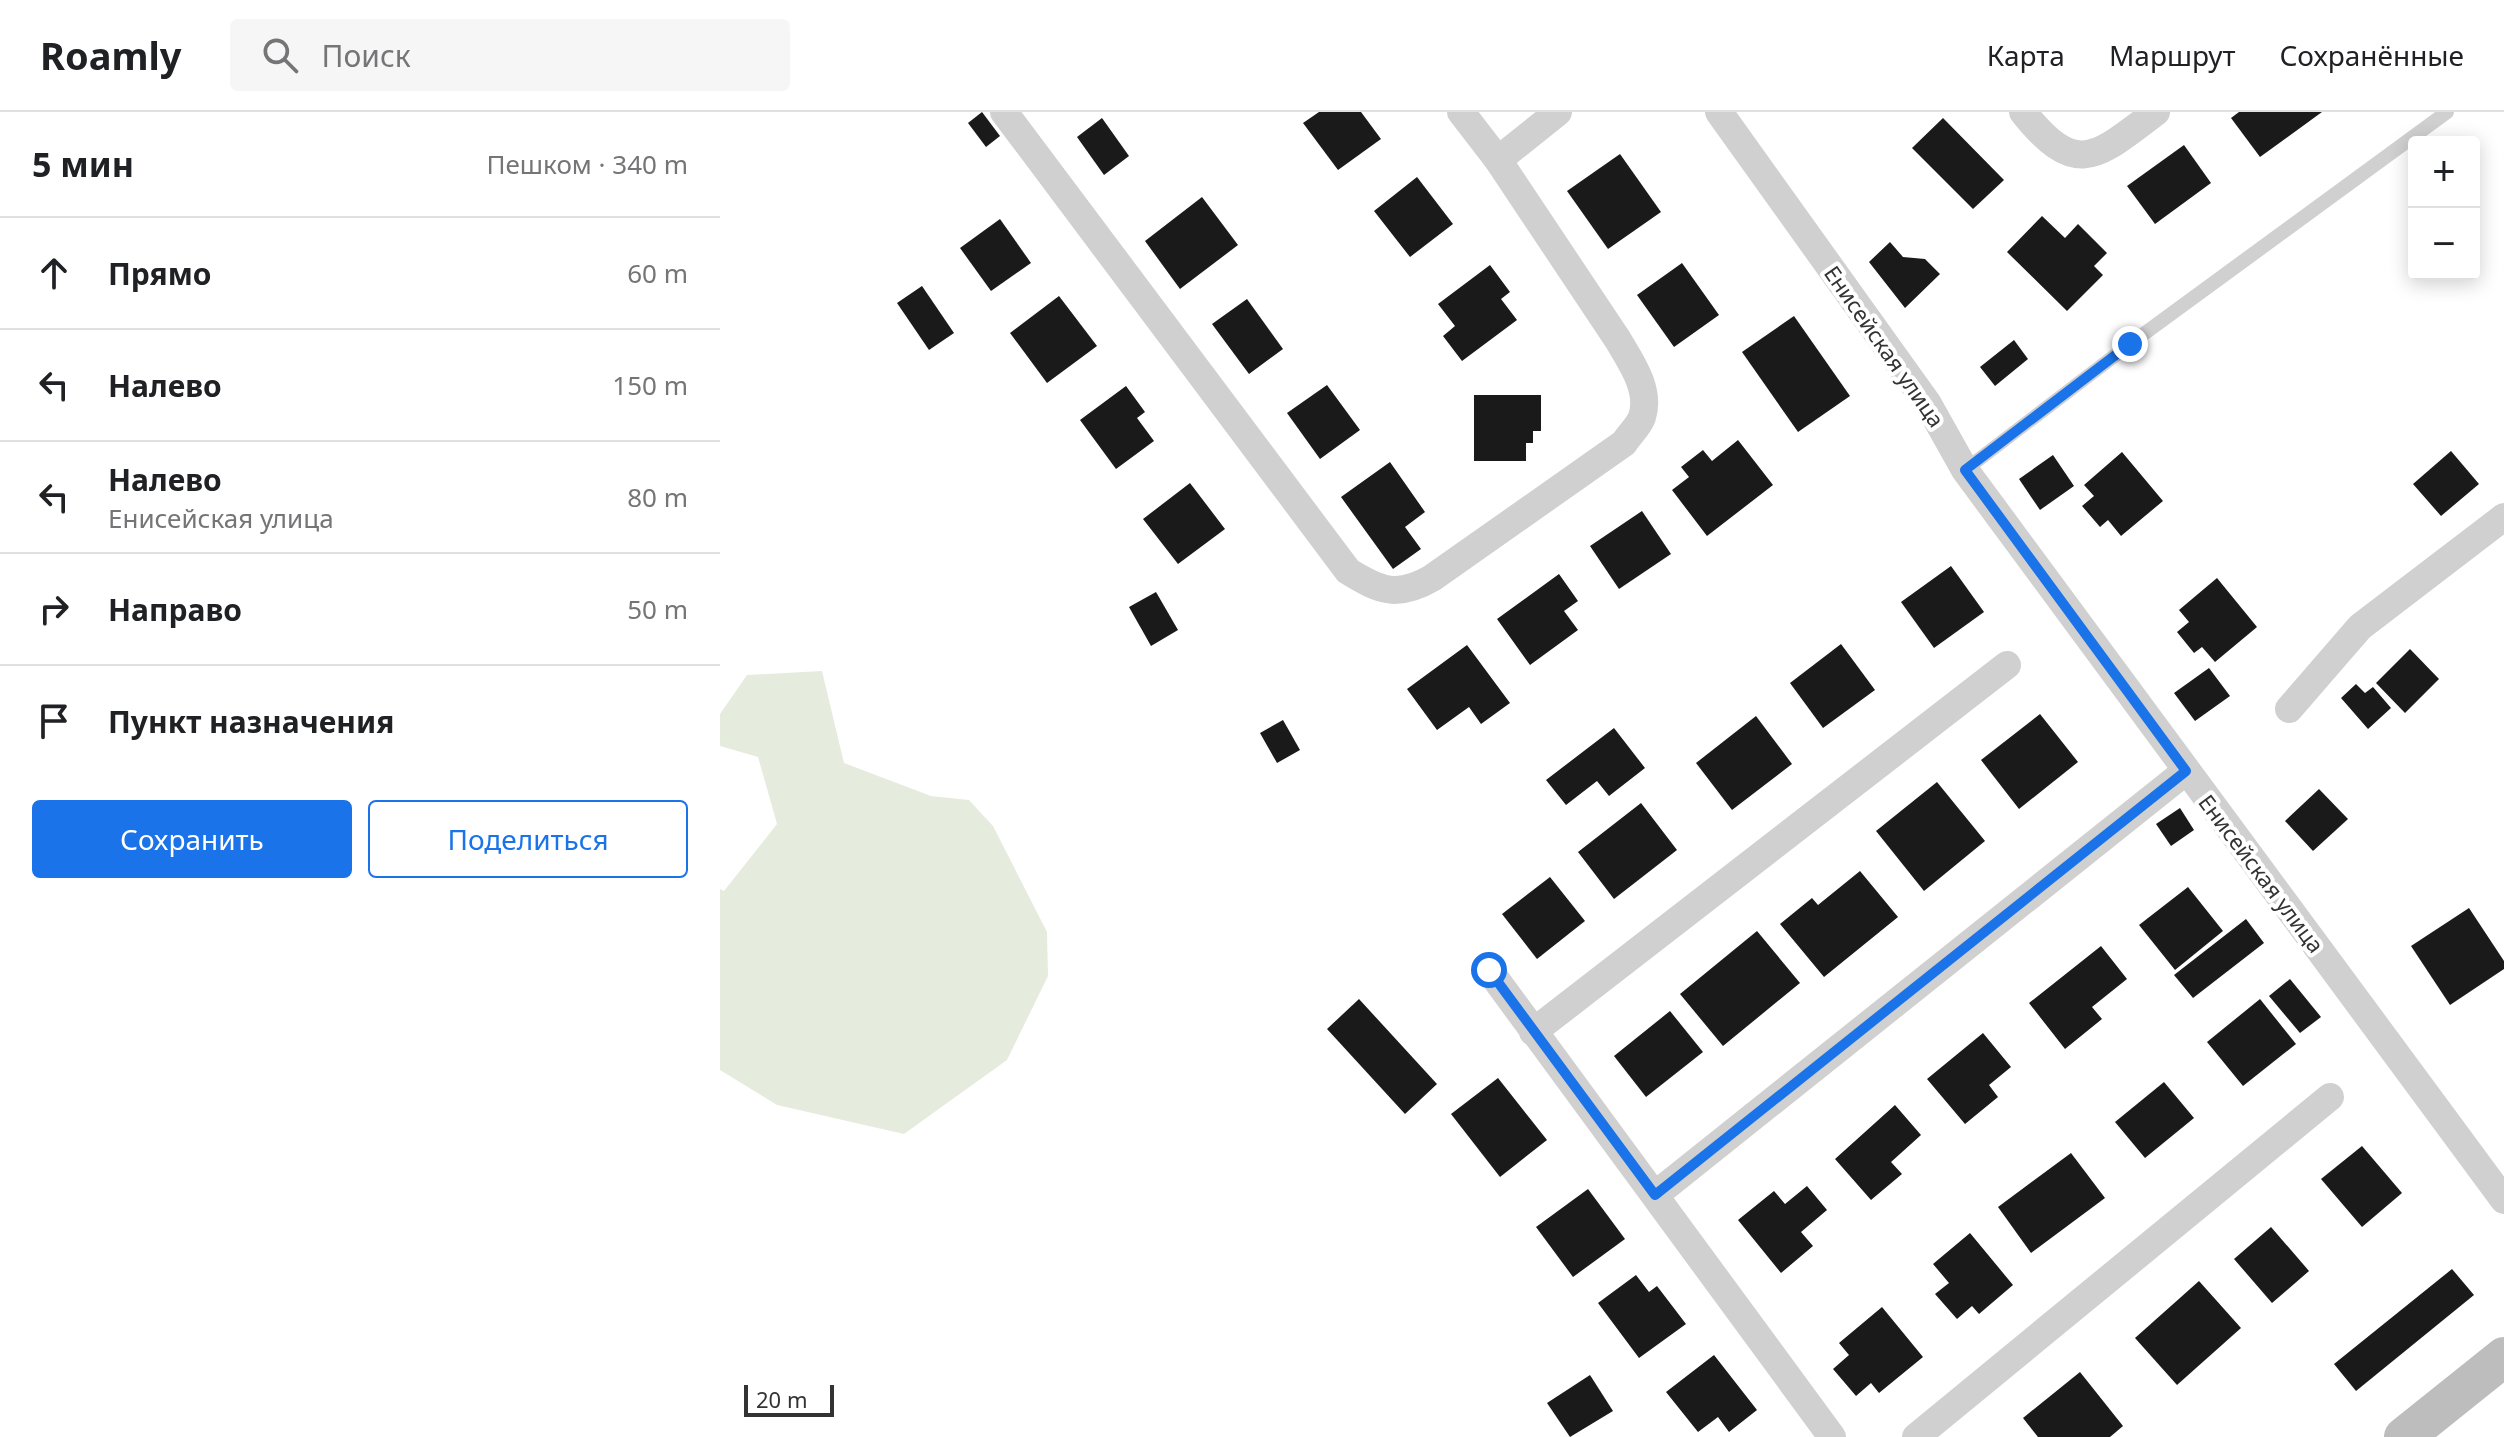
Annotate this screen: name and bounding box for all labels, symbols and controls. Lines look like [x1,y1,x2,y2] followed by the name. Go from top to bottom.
[230,19,790,91] search box
[40,29,182,81] text: Roamly
[258,33,302,77] icon: search
[322,35,411,76] text: Поиск
[1987,36,2065,74] text: Карта
[2109,36,2235,74] text: Маршрут
[2279,36,2464,74] text: Сохранённые
[2408,136,2480,280] map controls
[2408,136,2480,208] button: +
[32,141,134,187] text: 5 мин
[486,146,688,182] text: Пешком · 340 m
[2408,208,2480,280] button: −
[32,251,76,295] icon: ahead
[108,253,212,294] text: Прямо
[627,255,688,291] text: 60 m
[1818,259,1952,433] street label: Енисейская улица
[2112,326,2148,362] route end
[32,363,76,407] icon: left
[108,365,222,406] text: Налево
[612,367,688,403] text: 150 m
[108,459,222,500] text: Налево
[32,475,76,519] icon: left
[627,479,688,515] text: 80 m
[108,500,334,536] text: Енисейская улица
[32,587,76,631] icon: right
[108,589,242,630] text: Направо
[627,591,688,627] text: 50 m
[32,699,76,743] icon: arrive
[108,701,394,742] text: Пункт назначения
[2193,788,2331,958] street label: Енисейская улица
[32,800,352,878] button: Сохранить
[368,800,688,878] button: Поделиться
[1471,952,1507,988] route start
[744,1381,834,1417] scale bar
[756,1384,807,1414] text: 20 m

